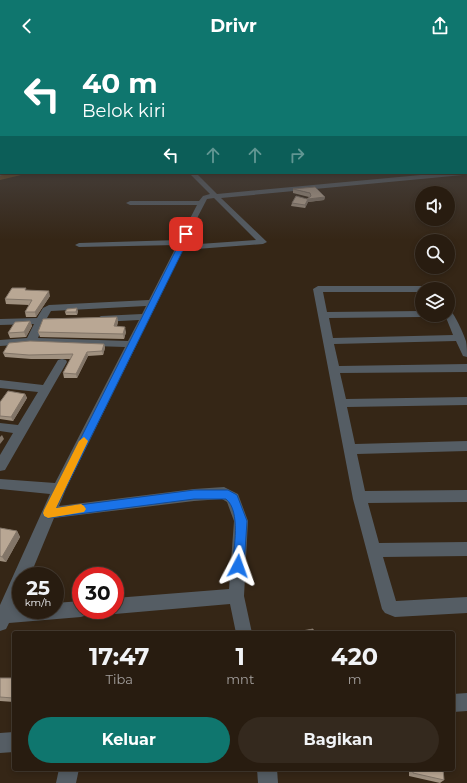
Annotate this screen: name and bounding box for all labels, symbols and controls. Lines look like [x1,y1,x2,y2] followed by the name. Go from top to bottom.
[16,15,38,37] icon: back
[210,15,257,37] text: Drivr
[429,15,451,37] icon: share
[82,66,158,100] text: 40 m
[16,68,68,120] icon: left
[82,100,166,122] text: Belok kiri
[160,144,182,166] icon: left
[202,144,224,166] icon: ahead
[244,144,266,166] icon: ahead
[286,144,308,166] icon: right
[415,186,455,322] map controls
[415,186,455,226] button: sound
[169,217,203,251] pin
[175,223,197,245] icon: arrive
[415,234,455,274] button: search
[415,282,455,322] button: layers
[217,545,259,587] position arrow
[72,567,124,619] speed limit sign: 30
[26,576,50,600] text: 25
[25,596,51,609] text: km/h
[89,642,149,671] text: 17:47
[236,642,245,671] text: 1
[331,642,378,671] text: 420
[105,671,133,687] text: Tiba
[226,671,254,687] text: mnt
[348,671,361,687] text: m
[28,717,230,763] button: Keluar
[238,717,439,763] button: Bagikan

